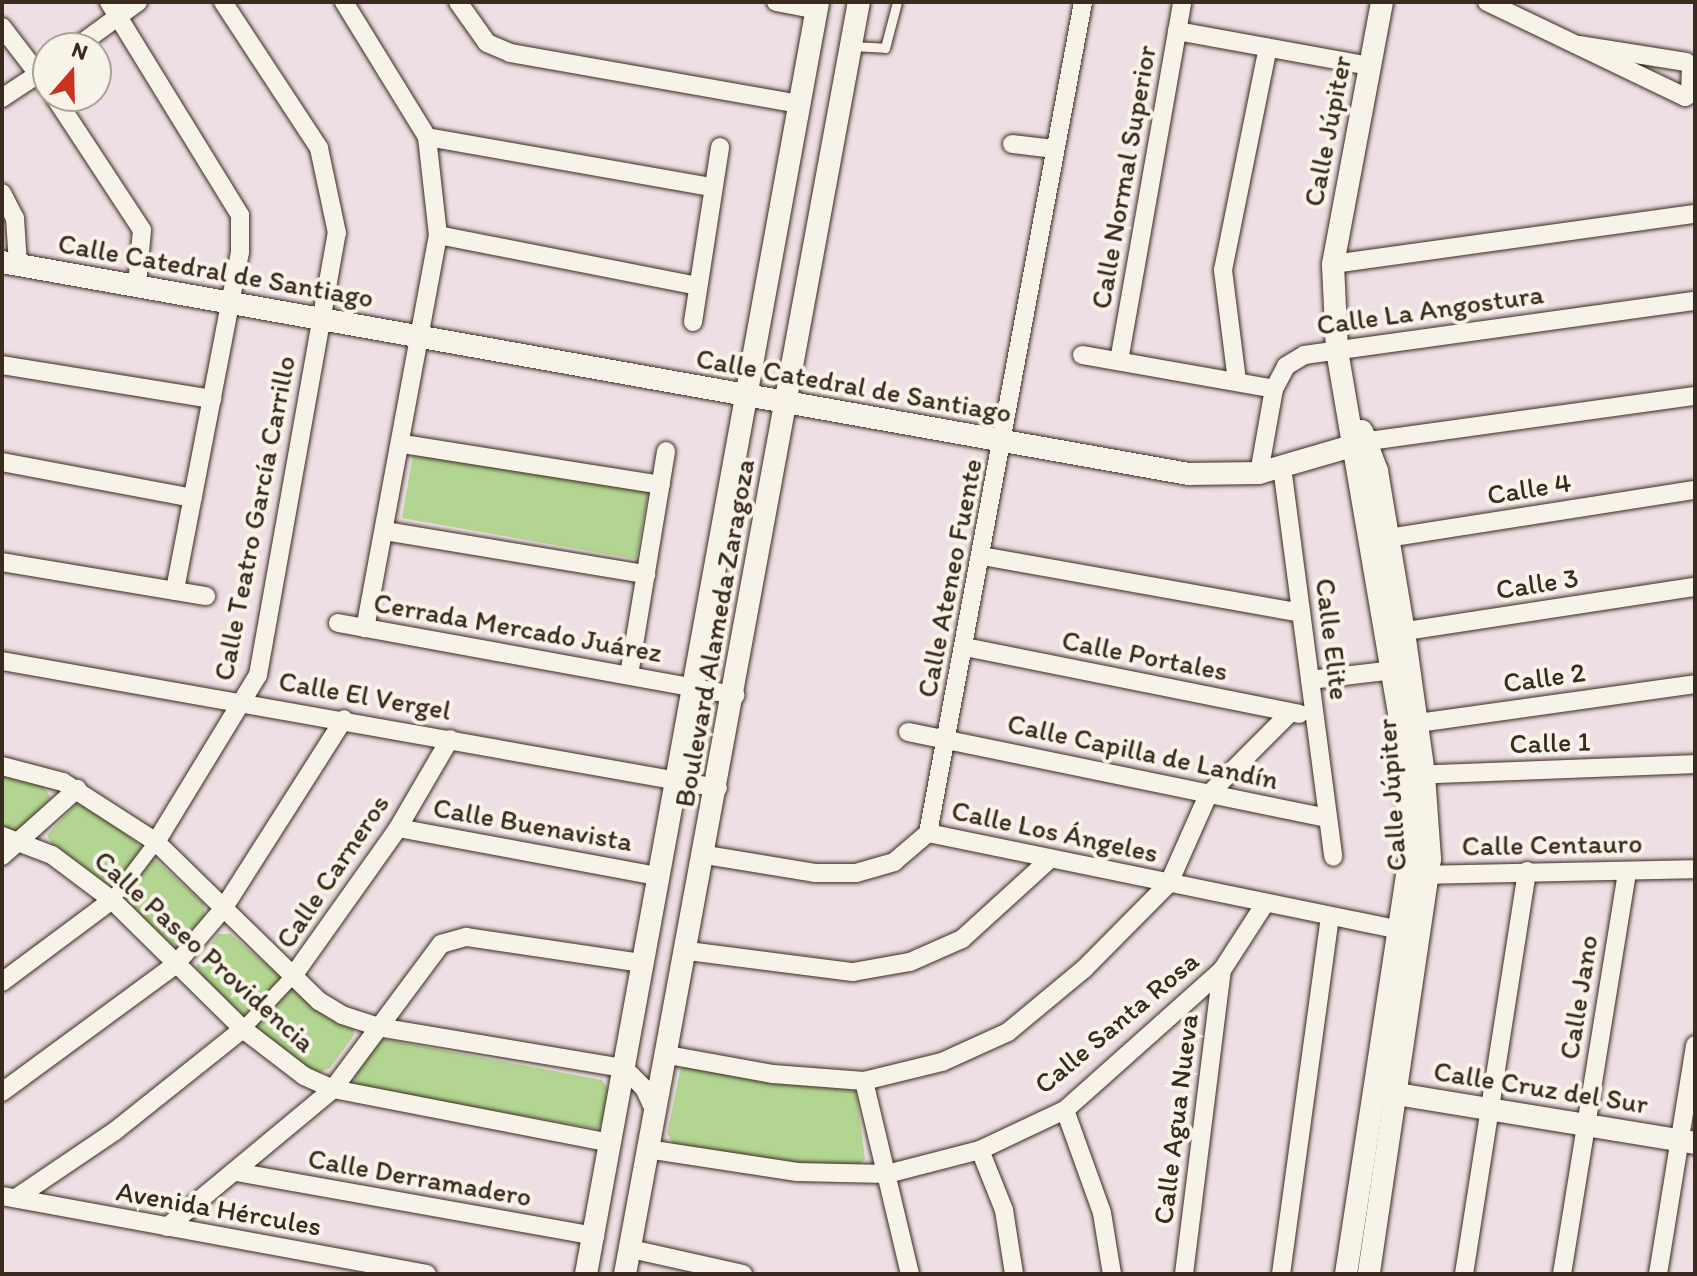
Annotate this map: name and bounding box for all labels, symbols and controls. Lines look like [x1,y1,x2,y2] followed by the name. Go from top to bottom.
[32,32,112,112] north arrow
[68,36,91,66] text: N
[1083,43,1163,311] street label: Calle Normal Superior
[1296,52,1358,210] street label: Calle Júpiter
[55,226,377,314] street label: Calle Catedral de Santiago
[1314,276,1546,342] street label: Calle La Angostura
[693,341,1015,429] street label: Calle Catedral de Santiago
[206,355,302,681] street label: Calle Teatro García Carrillo
[667,456,761,810] street label: Boulevard Alameda Zaragoza
[909,456,989,700] street label: Calle Ateneo Fuente
[1484,465,1574,511] street label: Calle 4
[1493,560,1581,606] street label: Calle 3
[1309,576,1357,702] street label: Calle Elite
[371,585,665,669] street label: Cerrada Mercado Juárez
[1060,623,1230,687] street label: Calle Portales
[1501,655,1587,699] street label: Calle 2
[277,663,453,727] street label: Calle El Vergel
[1004,706,1282,796] street label: Calle Capilla de Landín
[1369,717,1413,873] street label: Calle Júpiter
[1509,724,1591,760] street label: Calle 1
[268,788,396,954] street label: Calle Carneros
[430,790,636,858] street label: Calle Buenavista
[949,793,1161,869] street label: Calle Los Ángeles
[1461,826,1643,862] street label: Calle Centauro
[88,844,322,1058] street label: Calle Paseo Providencia
[1552,932,1604,1062] street label: Calle Jano
[1028,944,1204,1100] street label: Calle Santa Rosa
[1145,1012,1205,1226] street label: Calle Agua Nueva
[1431,1053,1651,1121] street label: Calle Cruz del Sur
[305,1141,535,1213] street label: Calle Derramadero
[114,1173,324,1243] street label: Avenida Hércules

